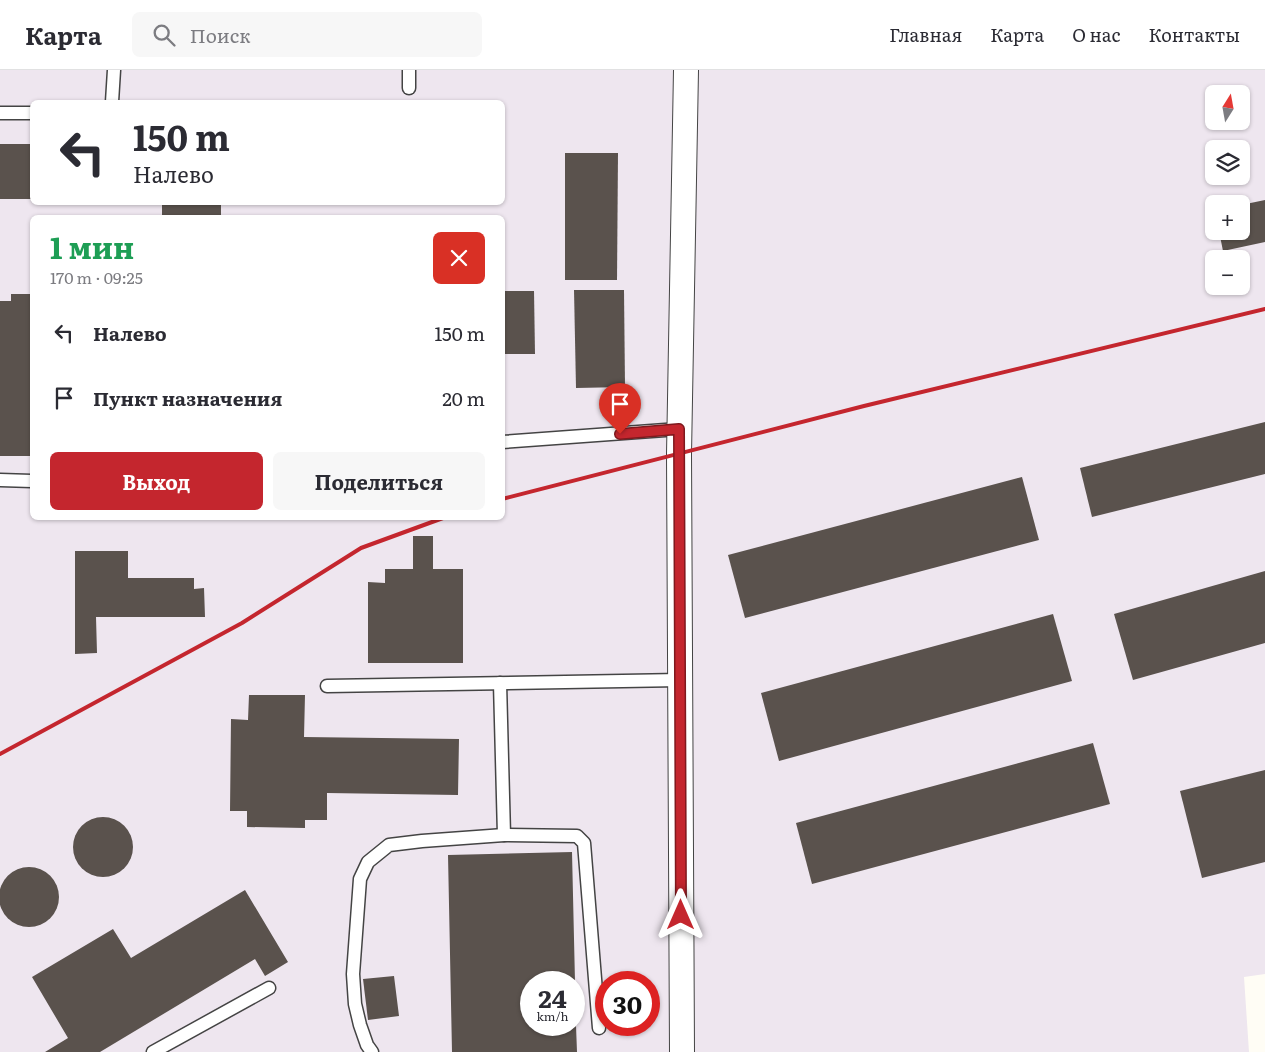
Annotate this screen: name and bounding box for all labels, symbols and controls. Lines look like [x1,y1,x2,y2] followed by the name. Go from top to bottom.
[132,12,482,57] search box
[25,17,102,52] text: Карта
[150,21,178,49] icon: search
[190,21,251,49] text: Поиск
[889,21,962,48] text: Главная
[990,21,1044,48] text: Карта
[1072,21,1120,48] text: О нас
[1148,21,1240,48] text: Контакты
[1205,85,1250,130] north arrow
[1205,85,1250,295] map controls
[133,110,230,162] text: 150 m
[50,120,115,185] icon: left
[1205,140,1250,185] button: layers
[133,157,214,190] text: Налево
[1205,195,1250,240] button: +
[50,224,134,268] text: 1 мин
[433,232,485,284] button: close
[1205,250,1250,295] button: −
[50,265,143,289] text: 170 m · 09:25
[50,319,78,347] icon: left
[93,319,167,347] text: Налево
[434,319,485,347] text: 150 m
[599,383,641,434] pin
[50,384,78,412] icon: arrive
[93,384,282,412] text: Пункт назначения
[442,384,485,412] text: 20 m
[606,390,634,418] icon: arrive
[50,452,263,510] button: Выход
[273,452,485,510] button: Поделиться
[654,888,706,940] position arrow
[595,971,660,1036] speed limit sign: 30
[538,979,567,1016] text: 24
[537,1007,568,1025] text: km/h

